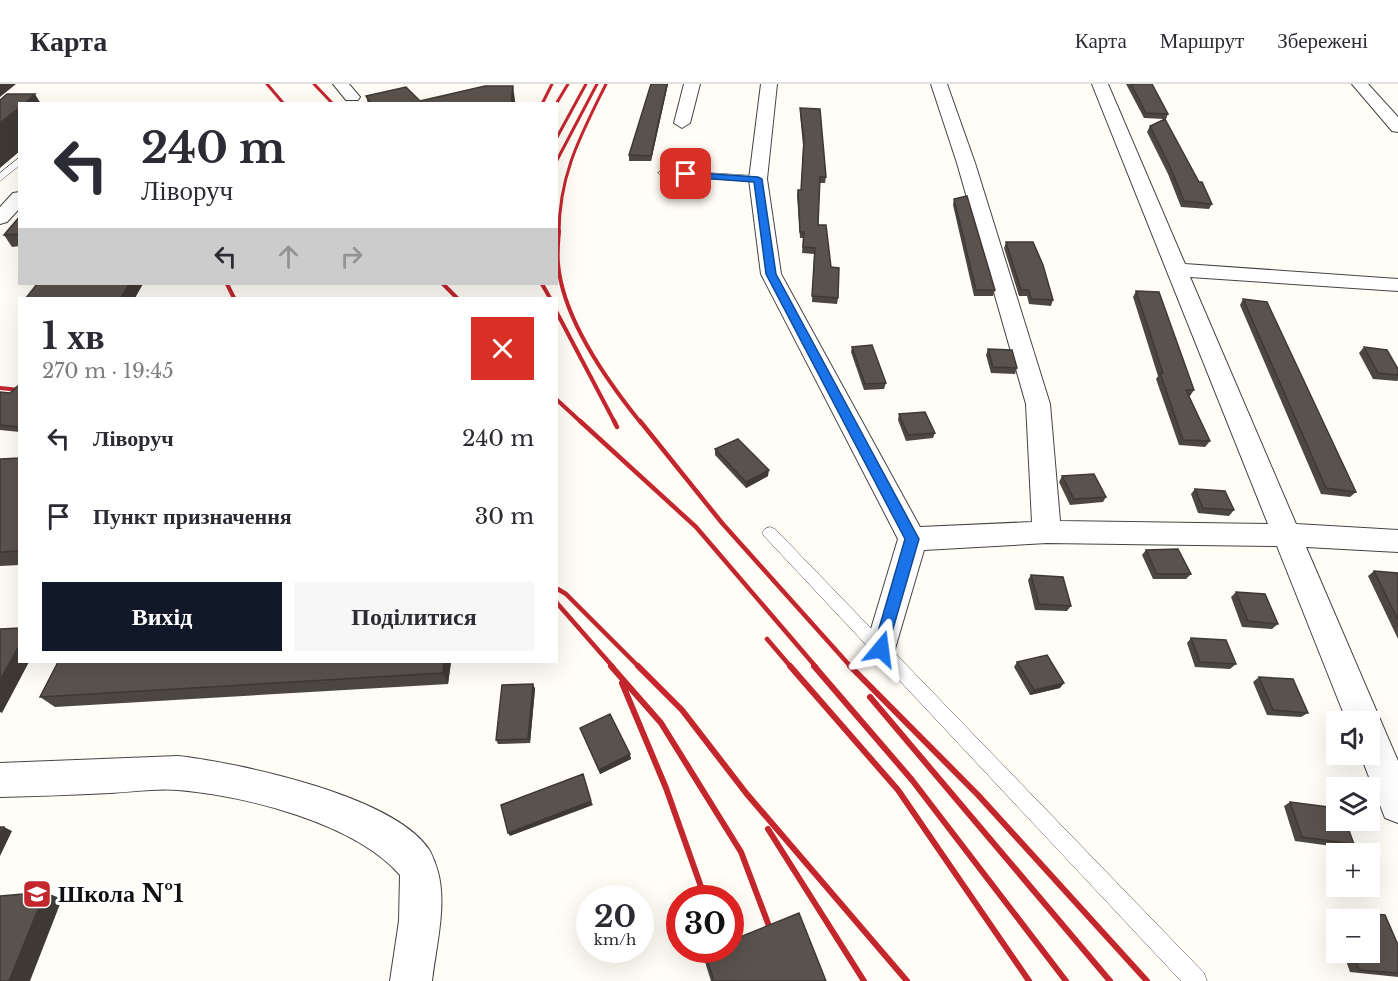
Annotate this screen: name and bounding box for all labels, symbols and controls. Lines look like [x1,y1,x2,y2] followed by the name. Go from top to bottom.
[30,24,107,59] text: Карта
[1075,28,1127,54] text: Карта
[1160,28,1244,54] text: Маршрут
[1277,28,1368,54] text: Збережені
[141,122,286,174] text: 240 m
[42,126,120,204] icon: left
[660,148,711,199] pin
[669,157,702,190] icon: arrive
[141,174,233,207] text: Ліворуч
[209,240,242,273] icon: left
[272,240,305,273] icon: ahead
[335,240,368,273] icon: right
[42,314,105,359] text: 1 хв
[471,317,534,380] button: close
[42,359,174,383] text: 270 m · 19:45
[42,422,75,455] icon: left
[93,425,174,452] text: Ліворуч
[462,425,534,452] text: 240 m
[42,500,75,533] icon: arrive
[93,503,292,530] text: Пункт призначення
[475,503,534,530] text: 30 m
[42,582,282,651] button: Вихід
[294,582,534,651] button: Поділитися
[849,617,913,681] position arrow
[1326,711,1380,963] map controls
[1326,711,1380,765] button: sound
[1326,777,1380,831] button: layers
[1326,843,1380,897] button: +
[21,878,53,910] school or university icon: Школа №1
[58,879,184,908] place label: Школа №1
[666,885,744,963] speed limit sign: 30
[594,898,636,935] text: 20
[1326,909,1380,963] button: −
[594,930,636,949] text: km/h

